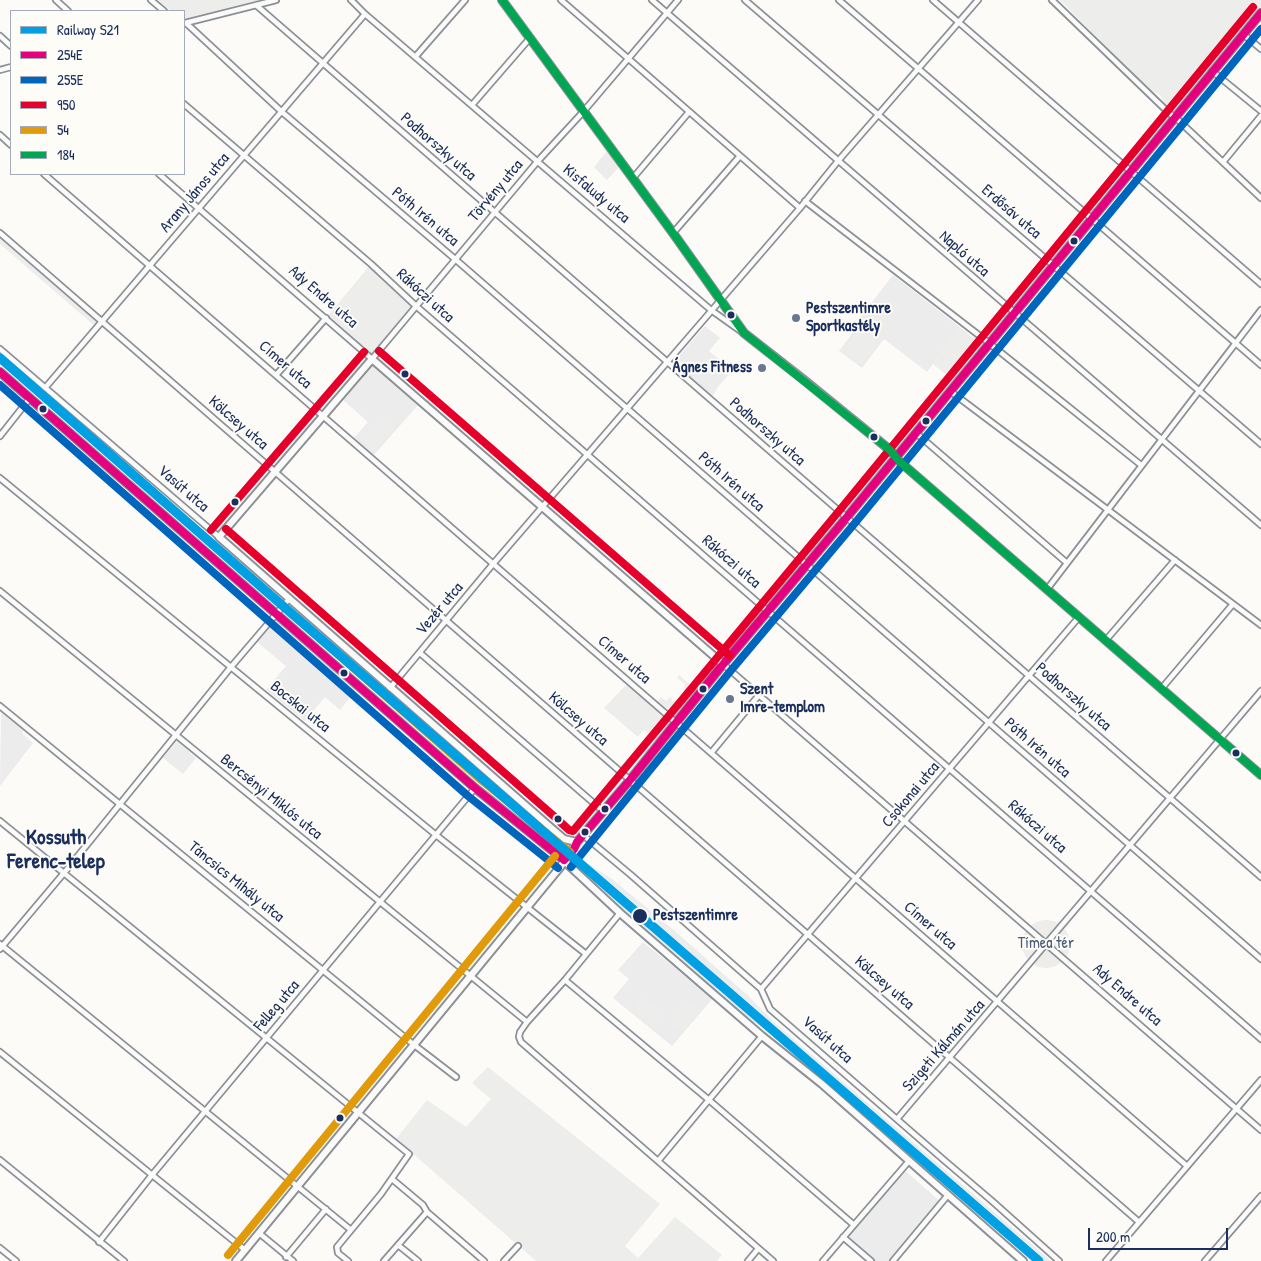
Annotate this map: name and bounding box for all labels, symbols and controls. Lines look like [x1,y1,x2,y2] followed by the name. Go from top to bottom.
[10,10,185,175] legend
[57,19,119,40] text: Railway S21
[57,44,83,65] text: 254E
[57,69,83,90] text: 255E
[57,94,76,115] text: 950
[396,109,480,185] street label: Podhorszky utca
[57,119,69,140] text: 54
[57,144,75,165] text: 184
[156,149,234,237] street label: Arany János utca
[465,156,527,226] street label: Törvény utca
[558,160,634,228] street label: Kisfaludy utca
[977,181,1045,243] street label: Erdősáv utca
[388,183,462,251] street label: Póth Irén utca
[935,227,993,281] street label: Napló utca
[1069,236,1079,246] unlabelled marker
[284,262,362,332] street label: Ady Endre utca
[392,265,458,327] street label: Rákóczi utca
[806,299,891,337] place label: Pestszentimre Sportkastély
[726,310,736,320] unlabelled marker
[790,312,802,324] marker: Pestszentimre Sportkastély
[255,337,315,393] street label: Címer utca
[673,358,752,378] place label: Ágnes Fitness
[756,362,768,374] marker: Ágnes Fitness
[400,369,410,379] unlabelled marker
[204,392,272,454] street label: Kölcsey utca
[725,394,809,470] street label: Podhorszky utca
[38,404,48,414] unlabelled marker
[921,416,931,426] unlabelled marker
[869,432,879,442] unlabelled marker
[694,448,768,516] street label: Póth Irén utca
[154,462,212,516] street label: Vasút utca
[230,497,240,507] unlabelled marker
[698,531,764,593] street label: Rákóczi utca
[412,579,468,639] street label: Vezér utca
[594,632,654,688] street label: Címer utca
[1031,659,1115,735] street label: Podhorszky utca
[339,668,349,678] unlabelled marker
[266,677,334,737] street label: Bocskai utca
[740,680,825,718] place label: Szent Imre-templom
[698,684,708,694] unlabelled marker
[544,688,612,750] street label: Kölcsey utca
[724,693,736,705] marker: Szent Imre-templom
[1000,714,1074,782] street label: Póth Irén utca
[1231,748,1241,758] unlabelled marker
[216,750,326,844] street label: Bercsényi Miklós utca
[878,758,944,832] street label: Csokonai utca
[1004,796,1070,858] street label: Rákóczi utca
[600,804,610,814] unlabelled marker
[553,814,563,824] unlabelled marker
[7,825,105,875] district label: Kossuth Ferenc-telep
[580,827,590,837] unlabelled marker
[184,837,288,927] street label: Táncsics Mihály utca
[900,898,960,954] street label: Címer utca
[653,906,738,926] place label: Pestszentimre
[631,907,649,925] marker: Pestszentimre
[1018,934,1074,954] park label: Tímea tér
[850,952,918,1014] street label: Kölcsey utca
[1088,960,1166,1030] street label: Ady Endre utca
[250,977,304,1035] street label: Felleg utca
[899,996,989,1096] street label: Szigeti Kálmán utca
[798,1012,856,1068] street label: Vasút utca
[335,1113,345,1123] unlabelled marker
[1091,1218,1231,1250] scale bar
[1096,1226,1130,1247] text: 200 m

